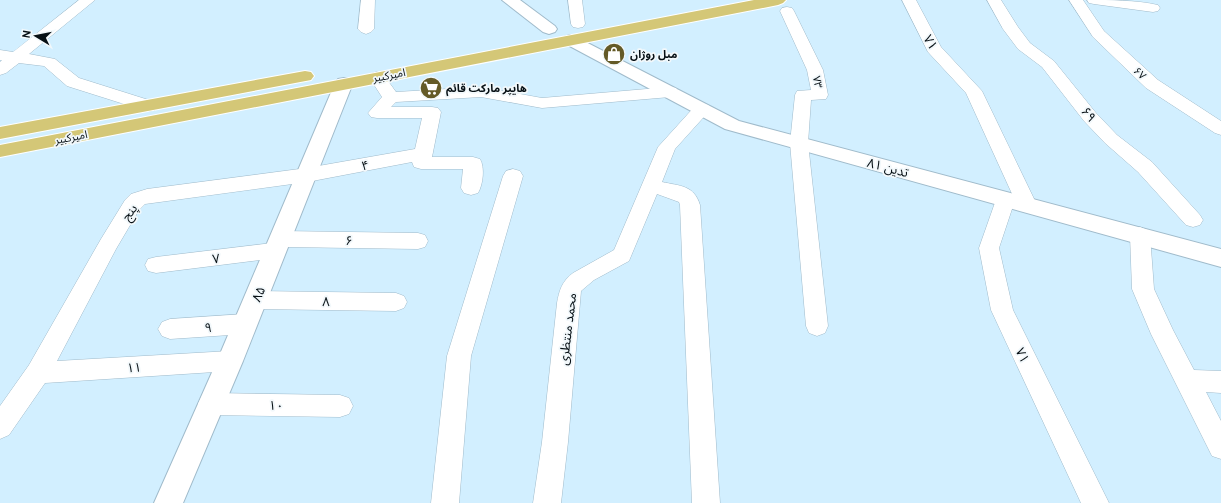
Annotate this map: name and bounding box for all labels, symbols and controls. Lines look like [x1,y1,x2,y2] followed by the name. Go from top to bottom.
[16,16,56,56] north arrow
[20,29,35,40] text: N
[919,33,940,54] street label: ۷۱
[601,41,627,67] shop icon: مبل روژان
[630,48,677,62] place label: مبل روژان
[1130,64,1149,84] street label: ۶۷
[371,66,407,86] street label: امیرکبیر
[418,75,444,101] supermarket icon: هایپر مارکت قائم
[809,75,825,90] street label: ۷۳
[446,82,527,97] place label: هایپر مارکت قائم
[1077,104,1098,126] street label: ۶۹
[53,128,89,148] street label: امیرکبیر
[865,156,910,182] street label: تدین ۸۱
[360,158,370,175] street label: ۴
[119,202,143,225] street label: پنج
[345,234,353,250] street label: ۶
[211,251,222,268] street label: ۷
[250,285,270,305] street label: ۸۵
[557,292,581,366] street label: محمد منتظری
[322,295,330,311] street label: ۸
[204,321,212,337] street label: ۹
[1011,346,1032,366] street label: ۷۱
[126,360,142,377] street label: ۱۱
[268,399,284,415] street label: ۱۰

